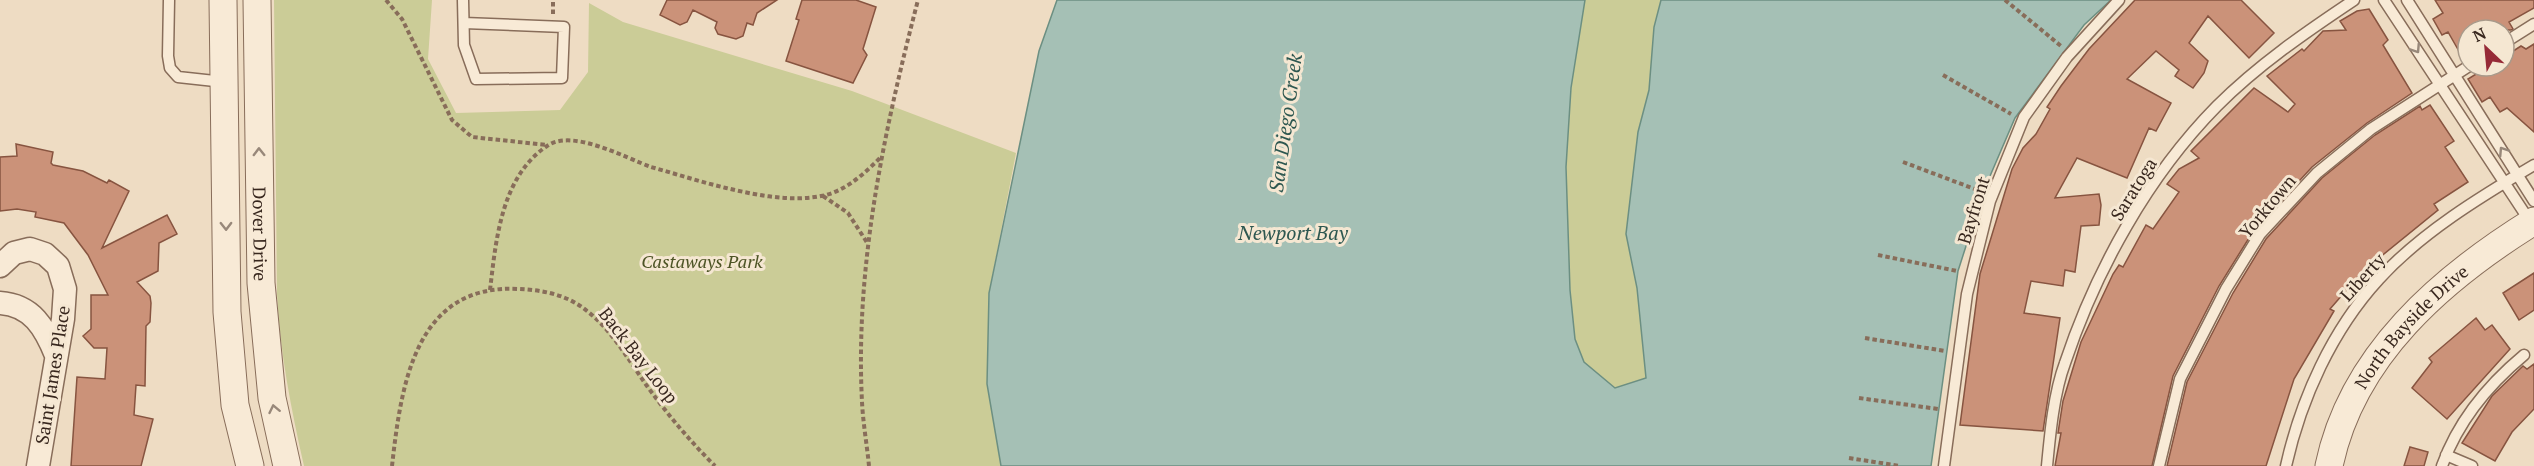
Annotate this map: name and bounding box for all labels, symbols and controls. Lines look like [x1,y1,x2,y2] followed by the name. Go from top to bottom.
[2456,18,2516,78] north arrow
[2469,22,2490,47] text: N
[2409,42,2420,53] one-way arrow
[1262,52,1308,194] water label: San Diego Creek
[253,147,265,156] one-way arrow
[2499,147,2510,158] one-way arrow
[2104,153,2162,225] street label: Saratoga
[2233,169,2301,243] street label: Yorktown
[1951,173,1995,247] street label: Bayfront
[248,187,273,281] street label: Dover Drive
[1237,219,1349,246] water label: Newport Bay
[220,222,232,231] one-way arrow
[2334,247,2391,306] street label: Liberty
[641,249,763,273] park label: Castaways Park
[2348,259,2473,393] street label: North Bayside Drive
[594,302,684,408] street label: Back Bay Loop
[29,304,75,446] street label: Saint James Place
[269,404,282,414] one-way arrow

